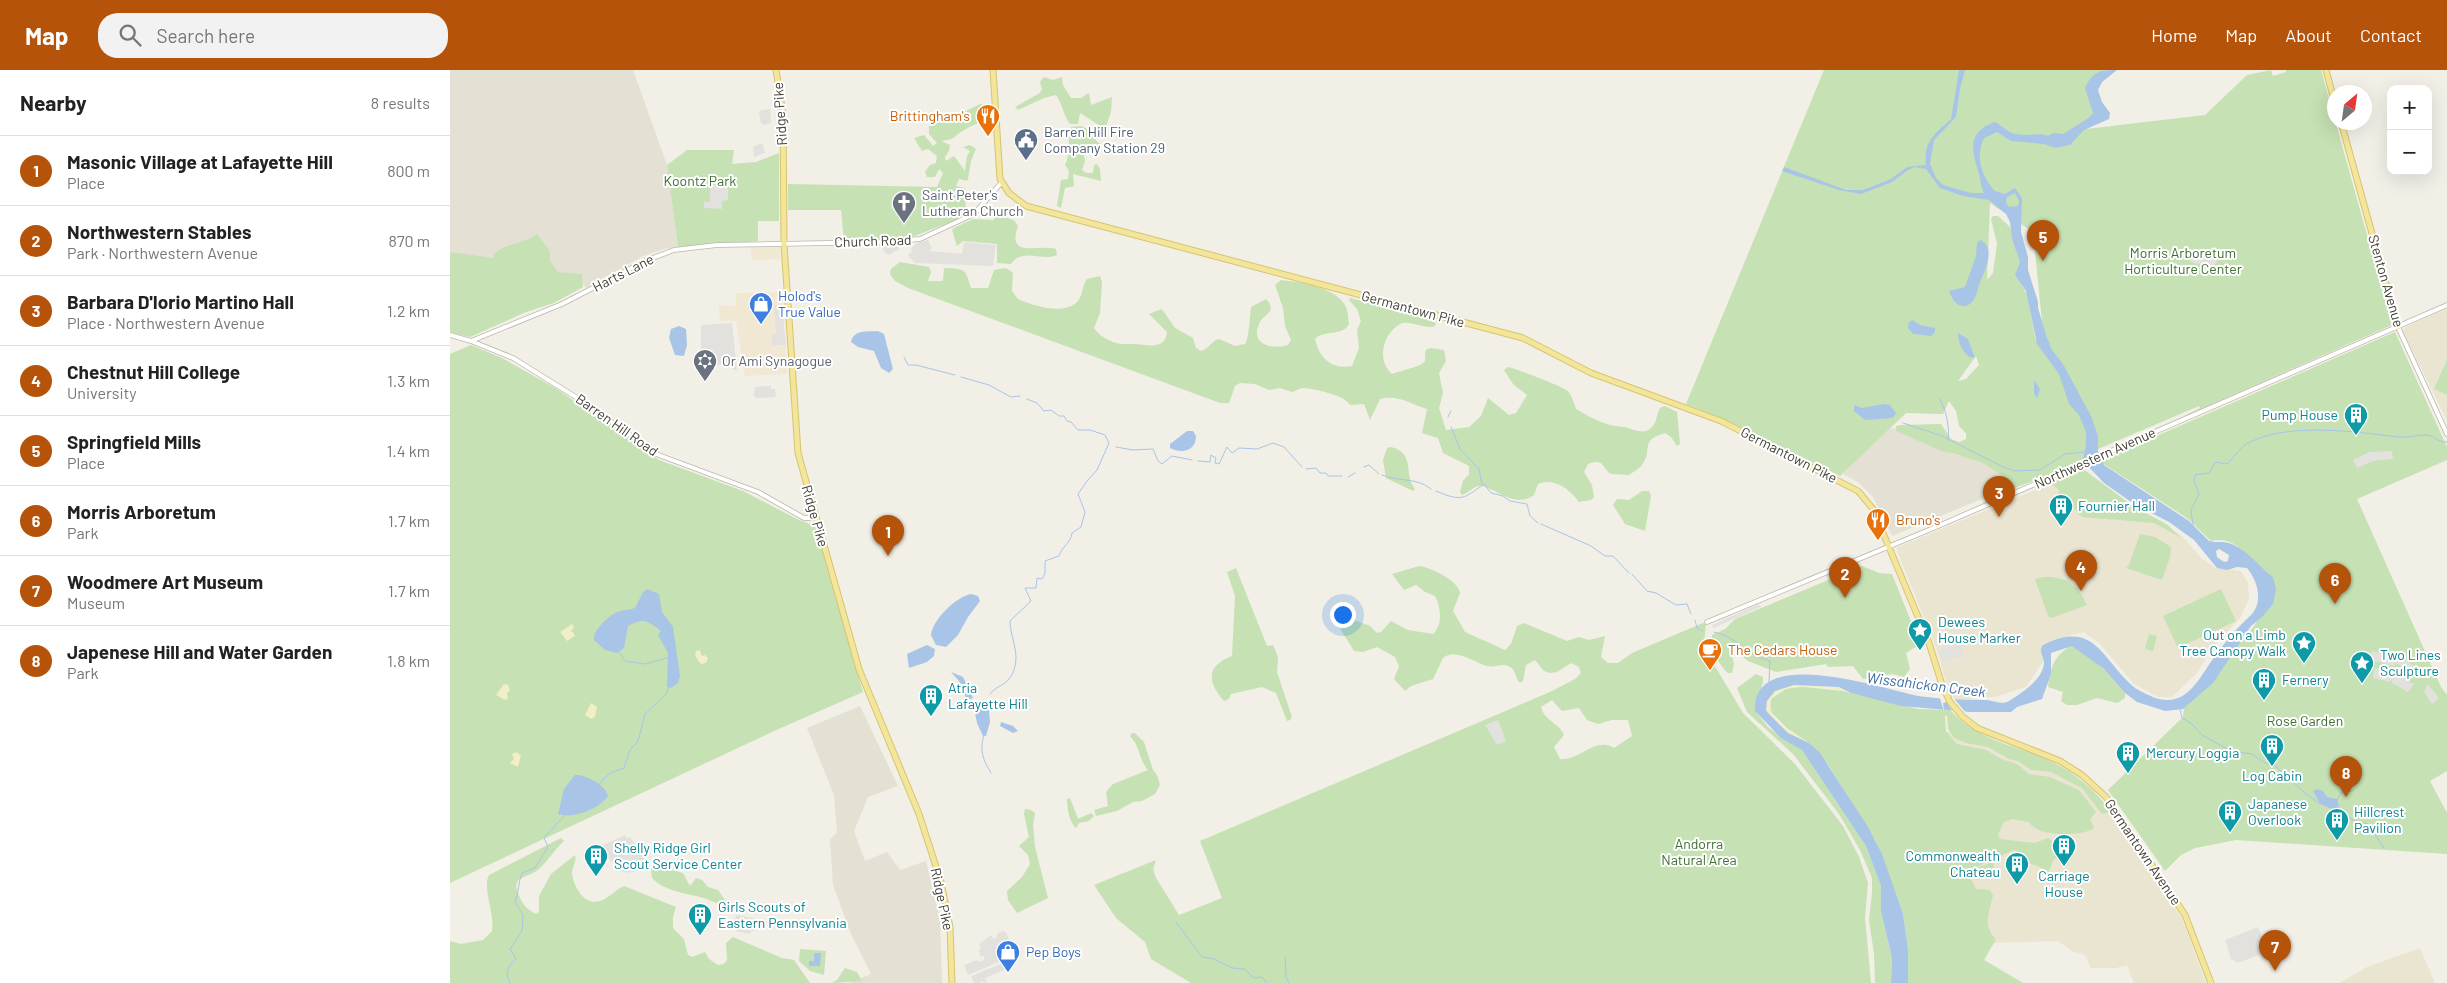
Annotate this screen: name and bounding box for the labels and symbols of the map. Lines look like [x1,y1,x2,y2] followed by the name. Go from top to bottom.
[769,82,790,146] street label: Ridge Pike
[2327,85,2372,130] north arrow
[975,103,1001,137] restaurant icon: Brittingham's
[890,107,970,124] place label: Brittingham's
[1044,123,1165,156] place label: Barren Hill Fire Company Station 29
[1013,127,1039,161] public building icon: Barren Hill Fire Company Station 29
[664,172,736,189] park label: Koontz Park
[922,186,1023,219] place label: Saint Peter's Lutheran Church
[891,190,917,224] church icon: Saint Peter's Lutheran Church
[2027,220,2059,261] pin: 5
[834,231,912,250] street label: Church Road
[2365,233,2408,329] street label: Stenton Avenue
[2124,244,2242,277] park label: Morris Arboretum Horticulture Center
[589,250,656,295] street label: Harts Lane
[778,287,841,320] place label: Holod's True Value
[1360,287,1467,330] street label: Germantown Pike
[748,291,774,325] shop icon: Holod's True Value
[692,348,718,382] synagogue icon: Or Ami Synagogue
[722,352,832,369] place label: Or Ami Synagogue
[573,390,662,459] street label: Barren Hill Road
[2343,402,2369,436] building icon: Pump House
[2262,406,2338,423] place label: Pump House
[1738,423,1840,486] street label: Germantown Pike
[2031,423,2158,492] street label: Northwestern Avenue
[1983,476,2015,517] pin: 3
[799,483,832,549] street label: Ridge Pike
[2048,493,2074,527] building icon: Fournier Hall
[2078,497,2155,514] place label: Fournier Hall
[1865,507,1891,541] restaurant icon: Bruno's
[1896,511,1941,528] place label: Bruno's
[872,515,904,556] pin: 1
[2065,550,2097,591] pin: 4
[1829,557,1861,598] pin: 2
[2319,563,2351,604] pin: 6
[1330,602,1356,628] your location
[1938,613,2021,646] place label: Dewees House Marker
[1907,617,1933,651] place icon: Dewees House Marker
[2180,626,2286,659] place label: Out on a Limb Tree Canopy Walk
[2291,630,2317,664] place icon: Out on a Limb Tree Canopy Walk
[1697,637,1723,671] cafe icon: The Cedars House
[1728,641,1838,658] place label: The Cedars House
[2380,646,2441,679] place label: Two Lines Sculpture
[2349,650,2375,684] place icon: Two Lines Sculpture
[2251,667,2277,701] building icon: Fernery
[1866,668,1987,700] water label: Wissahickon Creek
[2282,671,2329,688] place label: Fernery
[948,679,1028,712] place label: Atria Lafayette Hill
[918,683,944,717] building icon: Atria Lafayette Hill
[2267,712,2343,729] park label: Rose Garden
[2259,733,2285,767] building icon: Log Cabin
[2115,740,2141,774] building icon: Mercury Loggia
[2146,744,2239,761] place label: Mercury Loggia
[2330,756,2362,797] pin: 8
[2242,767,2302,784] place label: Log Cabin
[2102,795,2185,908] street label: Germantown Avenue
[2248,795,2307,828] place label: Japanese Overlook
[2217,799,2243,833] building icon: Japanese Overlook
[2354,803,2405,836] place label: Hillcrest Pavilion
[2324,807,2350,841] building icon: Hillcrest Pavilion
[2051,833,2077,867] building icon: Carriage House
[1661,835,1737,868] park label: Andorra Natural Area
[614,839,742,872] place label: Shelly Ridge Girl Scout Service Center
[583,843,609,877] building icon: Shelly Ridge Girl Scout Service Center
[1906,847,2000,880] place label: Commonwealth Chateau
[2004,851,2030,885] building icon: Commonwealth Chateau
[928,866,957,932] street label: Ridge Pike
[2038,867,2090,900] place label: Carriage House
[718,898,847,931] place label: Girls Scouts of Eastern Pennsylvania
[687,902,713,936] building icon: Girls Scouts of Eastern Pennsylvania
[2259,930,2291,971] pin: 7
[995,939,1021,973] shop icon: Pep Boys
[1026,943,1081,960] place label: Pep Boys

